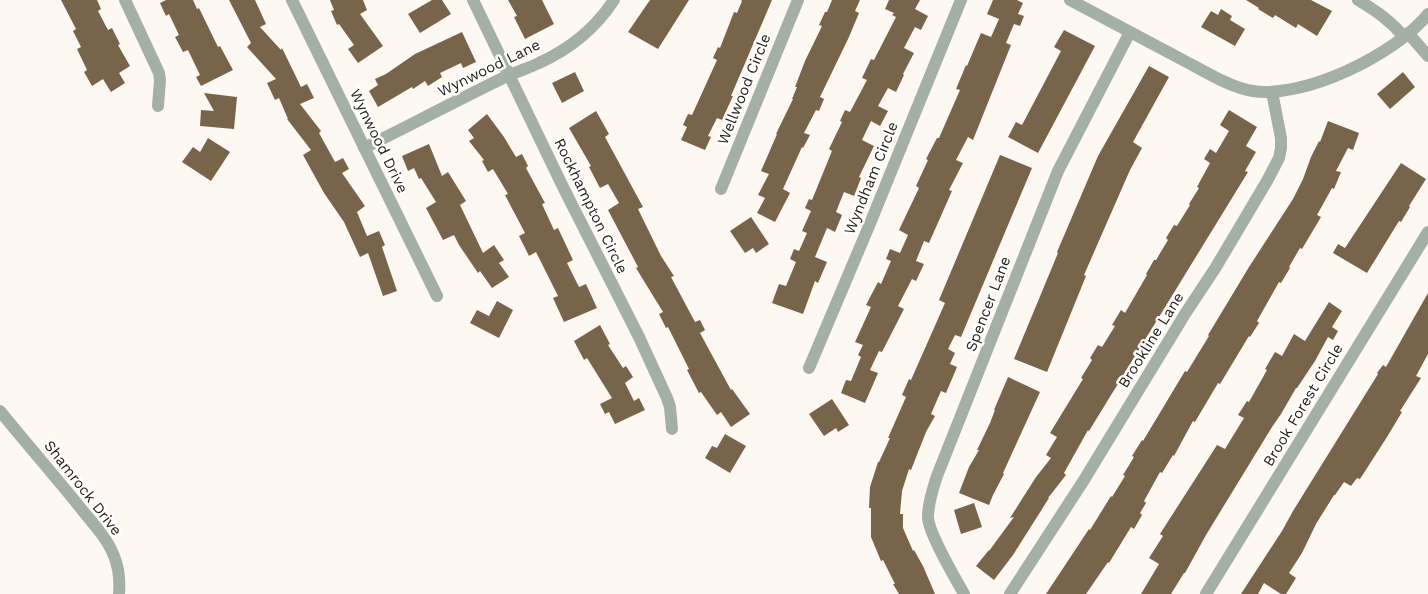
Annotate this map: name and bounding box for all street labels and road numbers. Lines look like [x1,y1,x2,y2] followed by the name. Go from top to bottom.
[714,31,774,147] street label: Wellwood Circle
[435,35,543,101] street label: Wynwood Lane
[346,86,412,196] street label: Wynwood Drive
[840,119,902,237] street label: Wyndham Circle
[550,135,632,277] street label: Rockhampton Circle
[962,254,1014,354] street label: Spencer Lane
[1114,289,1188,391] street label: Brookline Lane
[1259,340,1347,470] street label: Brook Forest Circle
[40,437,126,539] street label: Shamrock Drive

